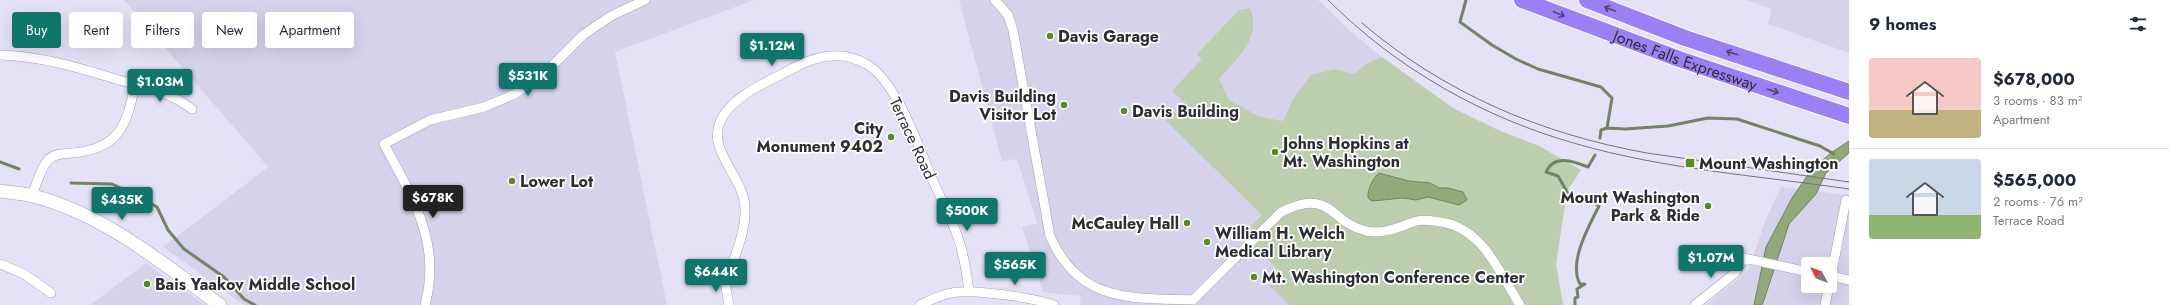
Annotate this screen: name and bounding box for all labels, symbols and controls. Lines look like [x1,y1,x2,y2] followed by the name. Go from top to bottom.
[1604,5,1616,13] one-way arrow
[1552,11,1564,19] one-way arrow
[12,12,61,48] chip: Buy
[69,12,123,48] chip: Rent
[131,12,194,48] chip: Filters
[202,12,257,48] chip: New
[265,12,354,48] chip: Apartment
[1869,12,1937,36] text: 9 homes
[2127,13,2149,35] icon: filters
[1608,24,1761,97] street label: Jones Falls Expressway
[1058,25,1159,48] place label: Davis Garage
[1045,31,1055,41] marker: Davis Garage
[739,33,805,67] pin: $1.12M
[749,36,795,55] text: $1.12M
[1726,49,1739,56] one-way arrow
[500,63,556,97] pin: $531K
[508,66,548,85] text: $531K
[1993,67,2075,91] text: $678,000
[127,69,193,103] pin: $1.03M
[136,72,184,91] text: $1.03M
[1901,74,1949,122] icon: home
[949,85,1057,126] place label: Davis Building Visitor Lot
[1767,88,1780,95] one-way arrow
[1993,91,2082,110] text: 3 rooms · 83 m²
[884,93,942,183] street label: Terrace Road
[1059,100,1069,110] marker: Davis Building Visitor Lot
[1132,100,1239,123] place label: Davis Building
[1119,106,1129,116] marker: Davis Building
[1993,110,2050,129] text: Apartment
[757,117,884,158] place label: City Monument 9402
[886,132,896,142] marker: City Monument 9402
[1280,132,1410,173] place label: Johns Hopkins at Mt. Washington
[1270,147,1280,157] marker: Johns Hopkins at Mt. Washington
[1699,152,1839,175] place label: Mount Washington
[1684,157,1696,169] marker: Mount Washington
[1993,168,2076,192] text: $565,000
[520,170,594,193] place label: Lower Lot
[1901,175,1949,223] icon: home
[507,176,517,186] marker: Lower Lot
[405,185,461,219] pin: $678K
[1560,186,1700,227] place label: Mount Washington Park & Ride
[94,187,150,221] pin: $435K
[412,188,454,207] text: $678K
[101,190,143,209] text: $435K
[1993,192,2083,211] text: 2 rooms · 76 m²
[939,198,995,232] pin: $500K
[946,201,988,220] text: $500K
[1703,201,1713,211] marker: Mount Washington Park & Ride
[1993,211,2064,230] text: Terrace Road
[1072,212,1179,235] place label: McCauley Hall
[1182,218,1192,228] marker: McCauley Hall
[1215,222,1345,263] place label: William H. Welch Medical Library
[1202,237,1212,247] marker: William H. Welch Medical Library
[1678,245,1744,279] pin: $1.07M
[1688,248,1734,267] text: $1.07M
[987,252,1043,286] pin: $565K
[994,255,1036,274] text: $565K
[1801,257,1837,293] north arrow
[1801,257,1837,293] map controls
[688,259,744,293] pin: $644K
[694,262,738,281] text: $644K
[1262,266,1526,289] place label: Mt. Washington Conference Center
[1249,272,1259,282] marker: Mt. Washington Conference Center
[155,273,355,296] place label: Bais Yaakov Middle School
[142,279,152,289] marker: Bais Yaakov Middle School

